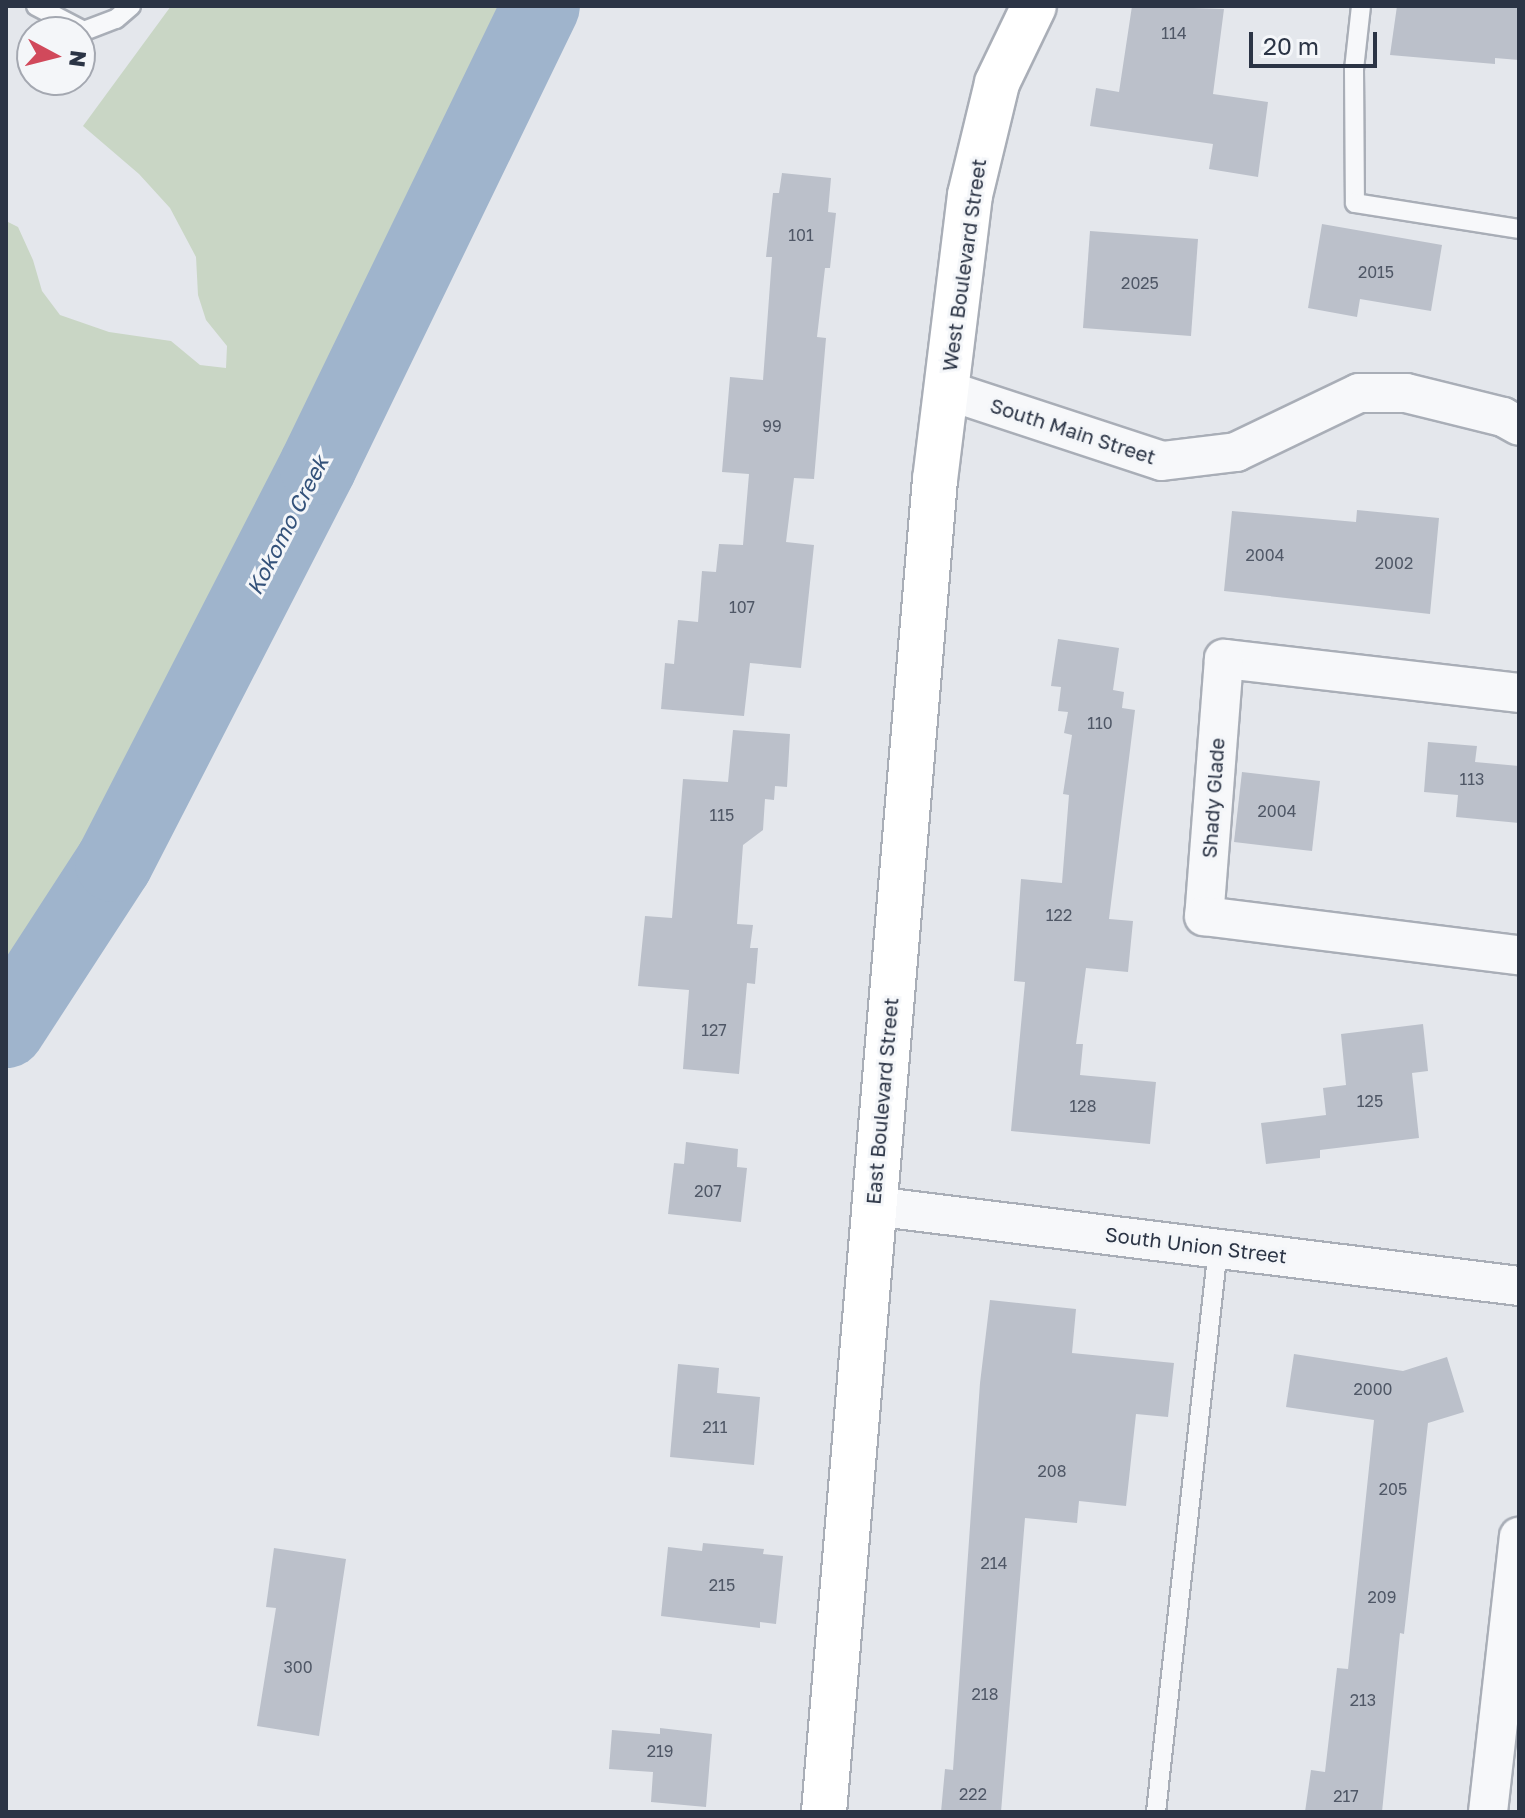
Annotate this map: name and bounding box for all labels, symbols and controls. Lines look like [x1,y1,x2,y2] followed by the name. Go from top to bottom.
[16,16,96,96] north arrow
[1253,16,1381,66] scale bar
[1161,23,1187,43] house number: 114
[1263,31,1319,60] text: 20 m
[64,49,93,69] text: N
[937,157,991,373] street label: West Boulevard Street
[788,225,814,245] house number: 101
[1358,262,1394,282] house number: 2015
[1121,273,1159,293] house number: 2025
[987,393,1159,469] street label: South Main Street
[762,416,782,436] house number: 99
[241,451,333,599] water label: Kokomo Creek
[1246,545,1284,565] house number: 2004
[1375,553,1413,573] house number: 2002
[729,597,755,617] house number: 107
[1087,713,1113,733] house number: 110
[1197,737,1229,859] street label: Shady Glade
[1460,769,1484,789] house number: 113
[1258,801,1296,821] house number: 2004
[710,805,734,825] house number: 115
[1046,905,1072,925] house number: 122
[861,996,903,1206] street label: East Boulevard Street
[701,1020,727,1040] house number: 127
[1357,1091,1383,1111] house number: 125
[1070,1096,1096,1116] house number: 128
[694,1181,722,1201] house number: 207
[1104,1222,1288,1268] street label: South Union Street
[1353,1379,1393,1399] house number: 2000
[703,1417,727,1437] house number: 211
[1038,1461,1066,1481] house number: 208
[1379,1479,1407,1499] house number: 205
[981,1553,1007,1573] house number: 214
[709,1575,735,1595] house number: 215
[1368,1587,1396,1607] house number: 209
[283,1657,313,1677] house number: 300
[972,1684,998,1704] house number: 218
[1350,1690,1376,1710] house number: 213
[647,1741,673,1761] house number: 219
[959,1784,987,1804] house number: 222
[1333,1786,1359,1806] house number: 217

